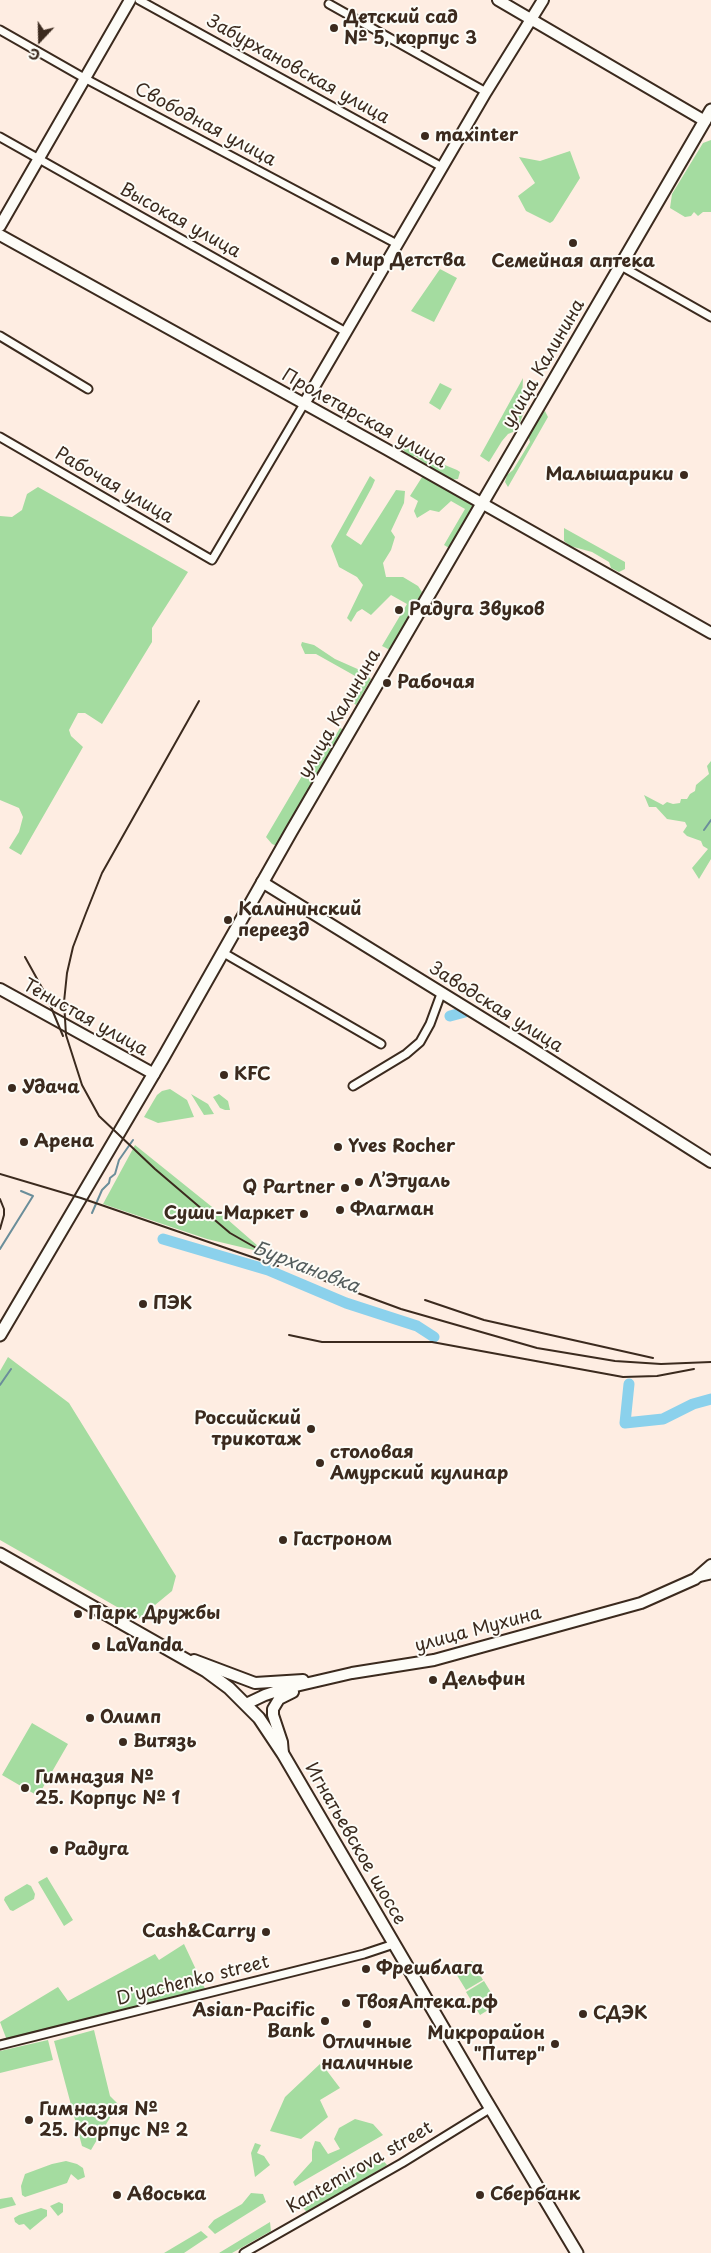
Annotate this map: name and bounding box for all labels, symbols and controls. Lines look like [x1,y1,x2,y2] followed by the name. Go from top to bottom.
[344,7,477,50] place label: Детский сад № 5, корпус 3
[203,11,393,129] street label: Забурхановская улица
[15,15,65,65] north arrow
[328,22,340,34] marker: Детский сад № 5, корпус 3
[26,43,43,66] text: С
[131,79,279,171] street label: Свободная улица
[435,125,518,147] place label: maxinter
[419,130,431,142] marker: maxinter
[116,179,244,263] street label: Высокая улица
[567,237,579,249] marker: Семейная аптека
[345,250,466,272] place label: Мир Детства
[491,251,655,273] place label: Семейная аптека
[329,255,341,267] marker: Мир Детства
[498,295,590,433] street label: улица Калинина
[278,365,450,473] street label: Пролетарская улица
[51,443,177,529] street label: Рабочая улица
[545,464,674,486] place label: Малышарики
[678,469,690,481] marker: Малышарики
[409,599,545,621] place label: Радуга Звуков
[393,604,405,616] marker: Радуга Звуков
[294,645,386,783] street label: улица Калинина
[397,672,475,694] place label: Рабочая
[381,677,393,689] marker: Рабочая
[238,899,362,942] place label: Калининский переезд
[222,914,234,926] marker: Калининский переезд
[425,958,567,1058] street label: Заводская улица
[19,975,151,1061] street label: Тенистая улица
[234,1064,271,1086] place label: KFC
[218,1069,230,1081] marker: KFC
[22,1077,80,1099] place label: Удача
[6,1082,18,1094] marker: Удача
[34,1131,94,1153] place label: Арена
[18,1136,30,1148] marker: Арена
[348,1136,455,1158] place label: Yves Rocher
[332,1141,344,1153] marker: Yves Rocher
[369,1171,450,1193] place label: Л’Этуаль
[353,1176,365,1188] marker: Л’Этуаль
[242,1177,335,1199] place label: Q Partner
[339,1182,351,1194] marker: Q Partner
[350,1199,434,1221] place label: Флагман
[164,1203,294,1225] place label: Суши-Маркет
[334,1204,346,1216] marker: Флагман
[298,1208,310,1220] marker: Суши-Маркет
[250,1237,362,1299] water label: Бурхановка
[153,1293,192,1315] place label: ПЭК
[137,1298,149,1310] marker: ПЭК
[194,1408,301,1450] place label: Российский трикотаж
[305,1423,317,1435] marker: Российский трикотаж
[330,1442,508,1485] place label: столовая Амурский кулинар
[314,1457,326,1469] marker: столовая Амурский кулинар
[293,1529,392,1551] place label: Гастроном
[277,1534,289,1546] marker: Гастроном
[88,1603,220,1625] place label: Парк Дружбы
[412,1603,544,1657] street label: улица Мухина
[72,1608,84,1620] marker: Парк Дружбы
[106,1635,184,1657] place label: LaVanda
[90,1640,102,1652] marker: LaVanda
[443,1669,525,1691] place label: Дельфин
[427,1674,439,1686] marker: Дельфин
[100,1707,161,1729] place label: Олимп
[84,1712,96,1724] marker: Олимп
[133,1731,197,1753] place label: Витязь
[117,1736,129,1748] marker: Витязь
[300,1759,410,1929] street label: Игнатьевское шоссе
[35,1767,180,1810] place label: Гимназия № 25. Корпус № 1
[19,1782,31,1794] marker: Гимназия № 25. Корпус № 1
[64,1839,129,1861] place label: Радуга
[48,1844,60,1856] marker: Радуга
[142,1921,256,1943] place label: Cash&Carry
[260,1926,272,1938] marker: Cash&Carry
[115,1952,271,2010] street label: D'yachenko street
[376,1958,484,1980] place label: Фрешблага
[360,1963,372,1975] marker: Фрешблага
[356,1992,498,2014] place label: ТвояАптека.рф
[340,1997,352,2009] marker: ТвояАптека.рф
[193,2000,315,2042] place label: Asian-Pacific Bank
[593,2003,647,2025] place label: СДЭК
[577,2008,589,2020] marker: СДЭК
[319,2015,331,2027] marker: Asian-Pacific Bank
[361,2018,373,2030] marker: Отличные наличные
[427,2023,545,2066] place label: Микрорайон "Питер"
[321,2032,413,2074] place label: Отличные наличные
[549,2038,561,2050] marker: Микрорайон "Питер"
[39,2099,188,2142] place label: Гимназия № 25. Корпус № 2
[23,2114,35,2126] marker: Гимназия № 25. Корпус № 2
[283,2117,437,2219] street label: Kantemirova street
[127,2184,206,2206] place label: Авоська
[490,2184,580,2206] place label: Сбербанк
[111,2189,123,2201] marker: Авоська
[474,2189,486,2201] marker: Сбербанк

